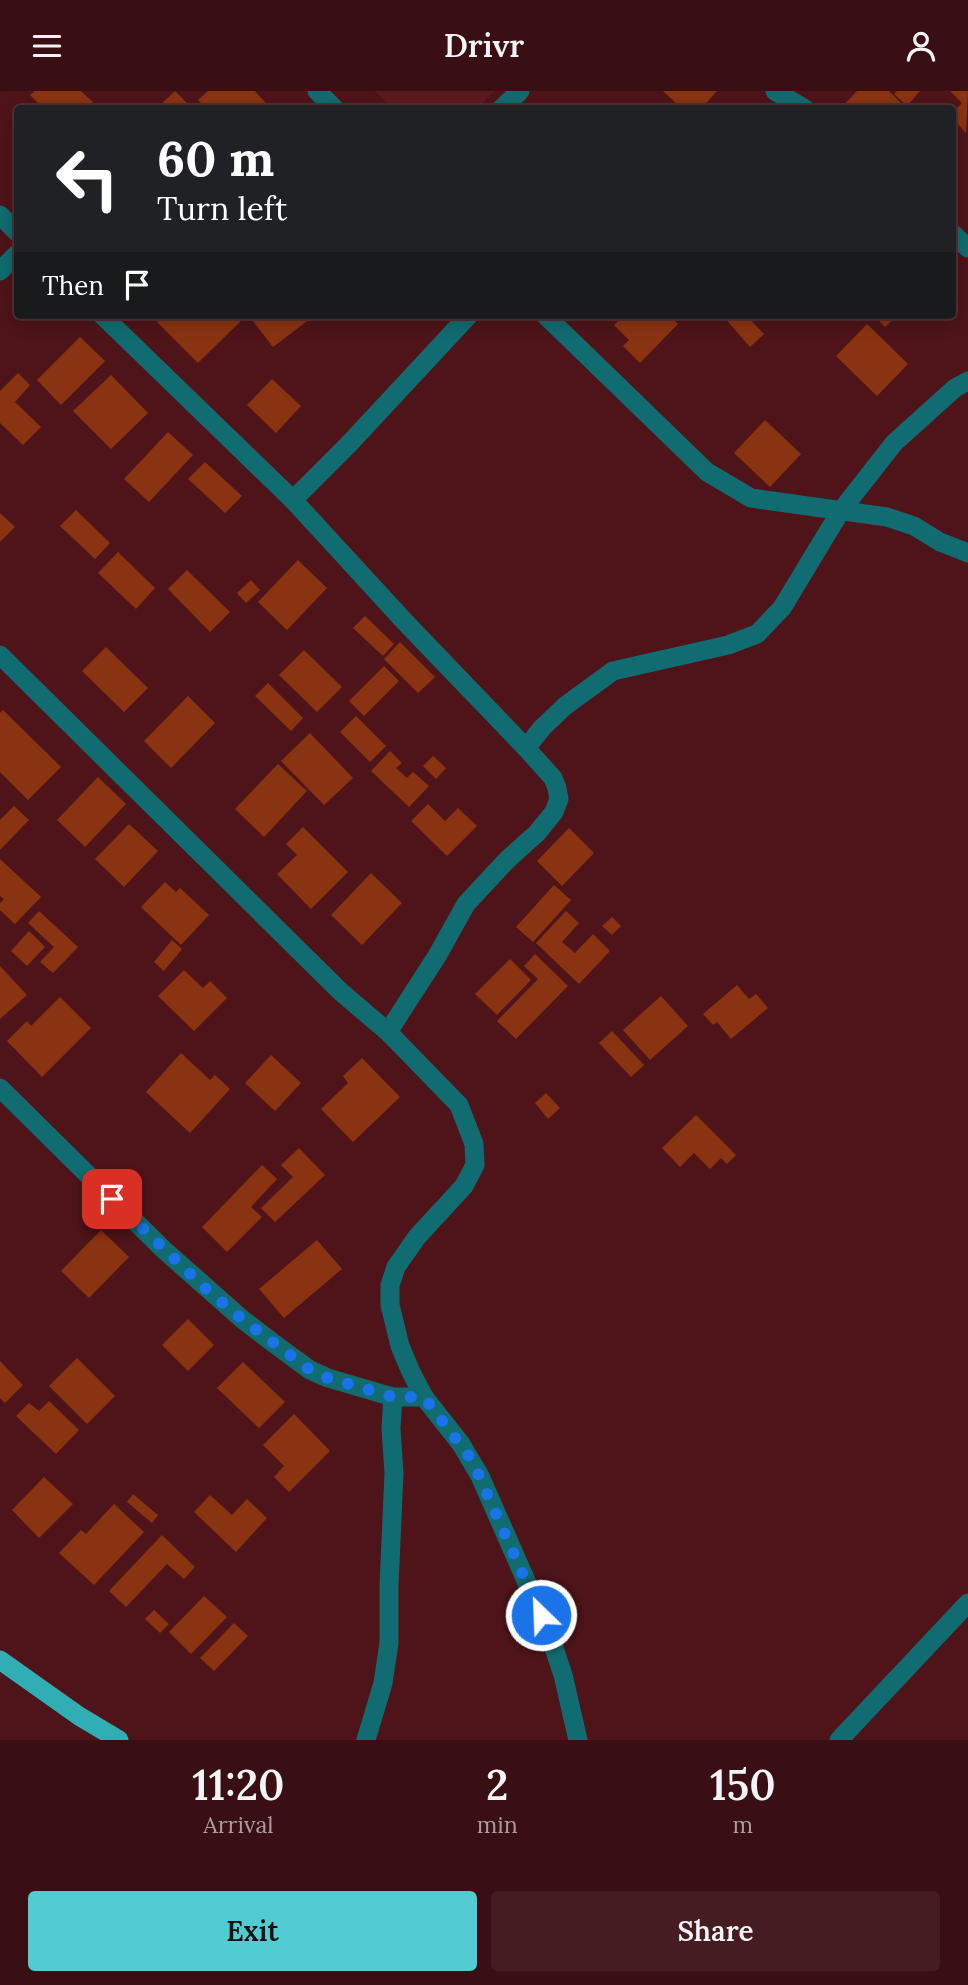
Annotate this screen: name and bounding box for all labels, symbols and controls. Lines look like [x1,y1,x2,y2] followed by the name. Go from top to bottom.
[444,25,524,66] text: Drivr
[28,27,66,65] icon: menu
[902,27,940,65] icon: person
[157,127,274,189] text: 60 m
[42,133,133,224] icon: left
[157,188,287,229] text: Turn left
[118,266,156,304] icon: arrive
[42,269,104,302] text: Then
[82,1169,142,1229] pin
[93,1180,131,1218] icon: arrive
[504,1578,578,1652] position arrow
[192,1758,285,1812] text: 11:20
[486,1758,509,1812] text: 2
[710,1758,776,1812] text: 150
[203,1810,274,1839] text: Arrival
[477,1810,518,1839] text: min
[733,1810,753,1839] text: m
[28,1891,477,1971] button: Exit
[491,1891,940,1971] button: Share

